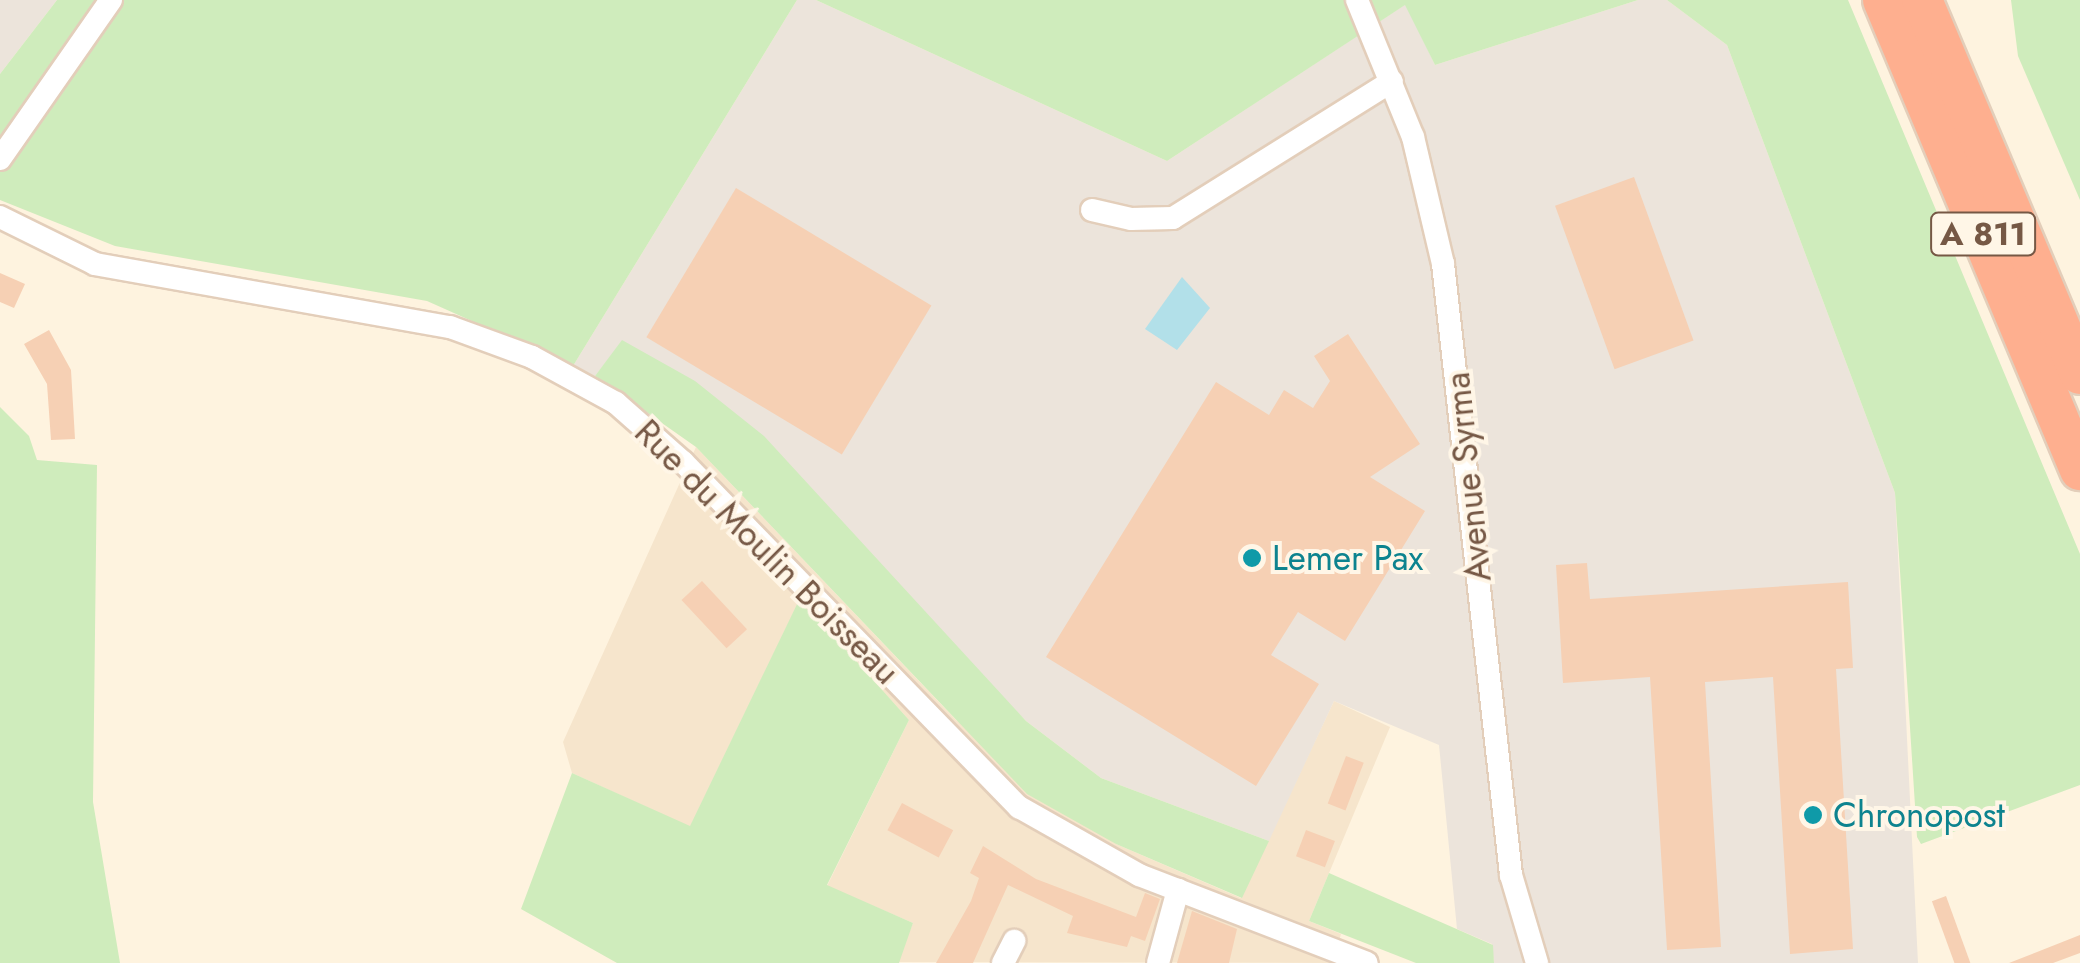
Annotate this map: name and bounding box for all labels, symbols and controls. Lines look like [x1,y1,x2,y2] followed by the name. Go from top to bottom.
[1928,207,2038,261] road number: A 811
[1436,370,1500,584] street label: Avenue Syrma
[626,411,908,693] street label: Rue du Moulin Boisseau
[1272,537,1423,579] place label: Lemer Pax
[1241,547,1263,569] marker: Lemer Pax
[1833,794,2005,836] place label: Chronopost
[1802,804,1824,826] marker: Chronopost

